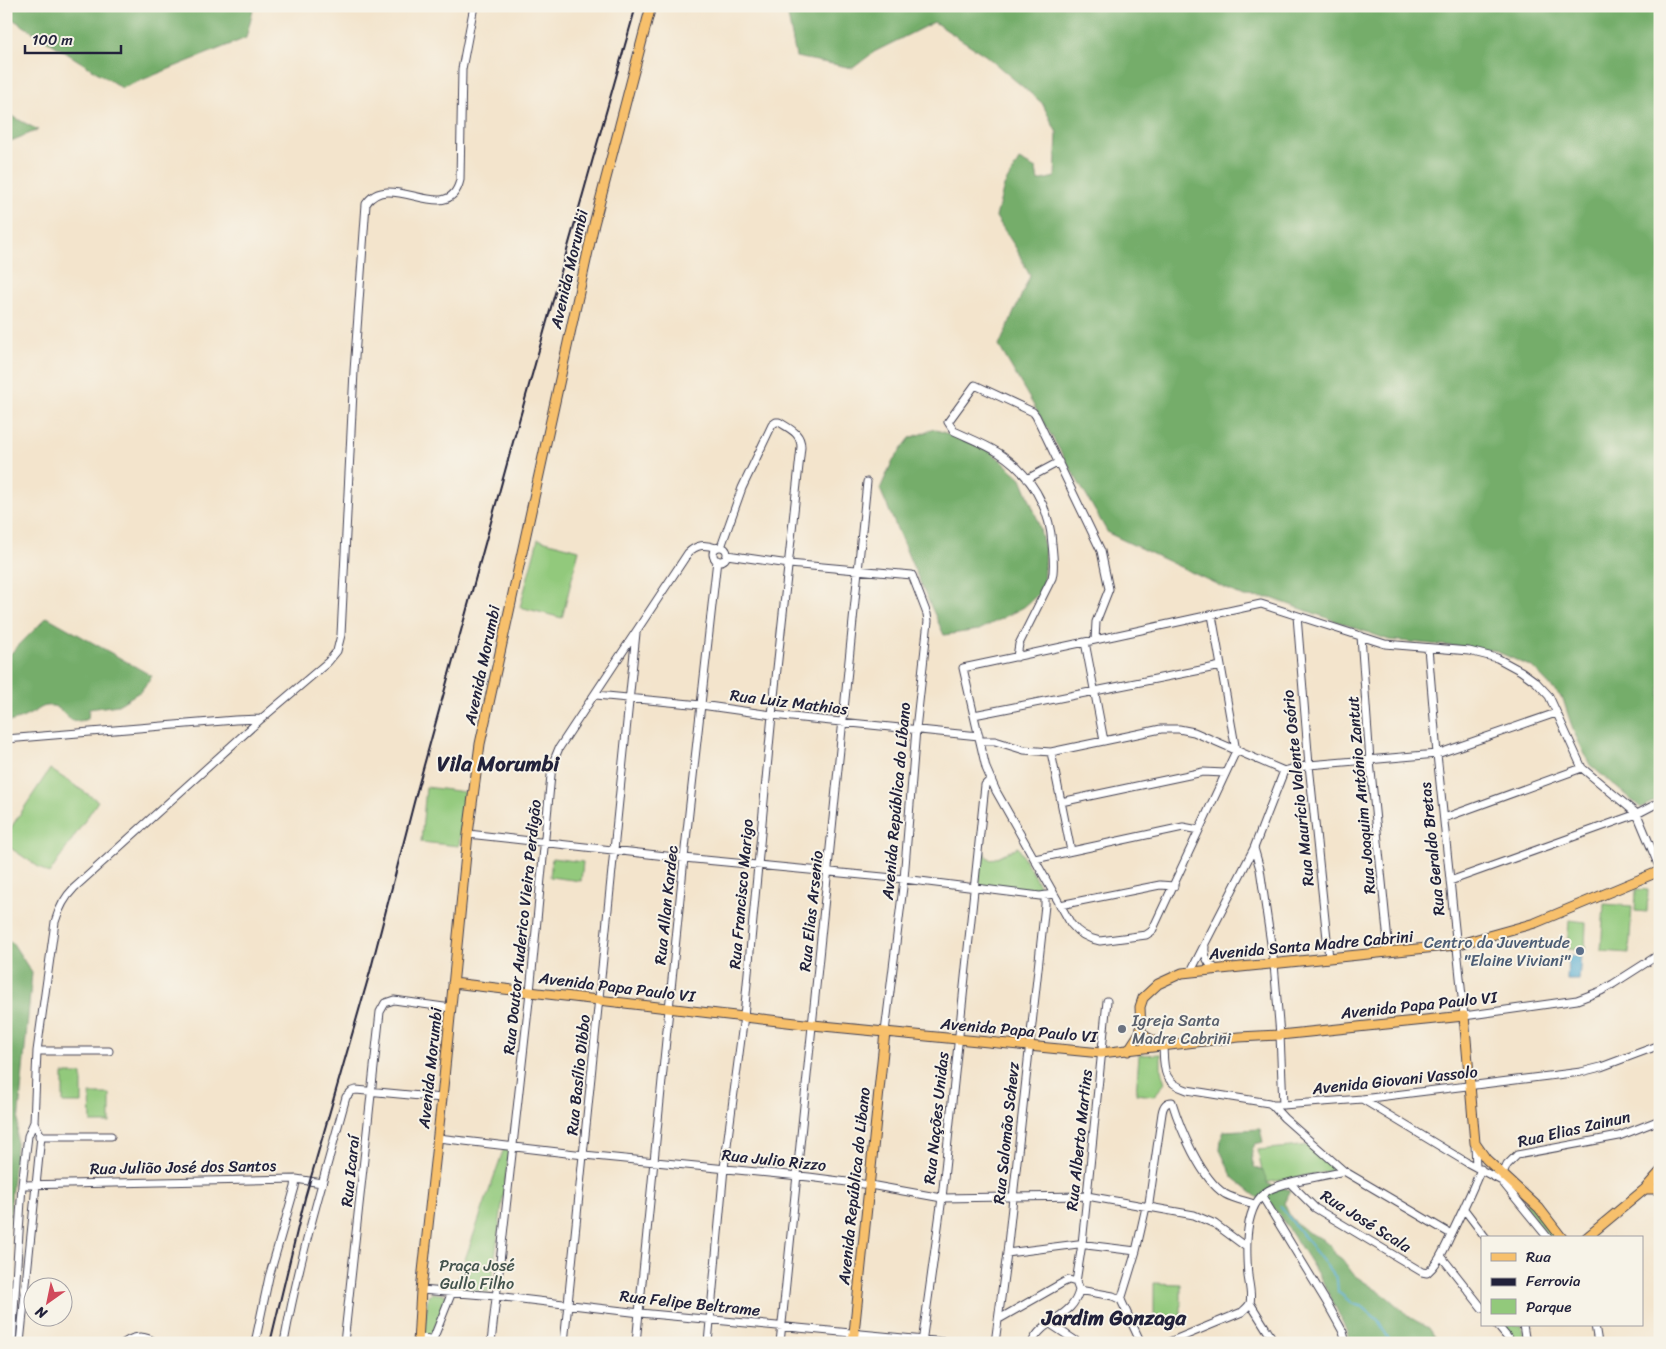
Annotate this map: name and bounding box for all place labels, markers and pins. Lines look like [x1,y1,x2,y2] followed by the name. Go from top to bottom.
[1424,928,1571,975] place label: Centro da Juventude "Elaine Viviani"
[1574,945,1586,957] marker: Centro da Juventude "Elaine Viviani"
[1131,1006,1232,1053] place label: Igreja Santa Madre Cabrini
[1116,1023,1128,1035] marker: Igreja Santa Madre Cabrini

